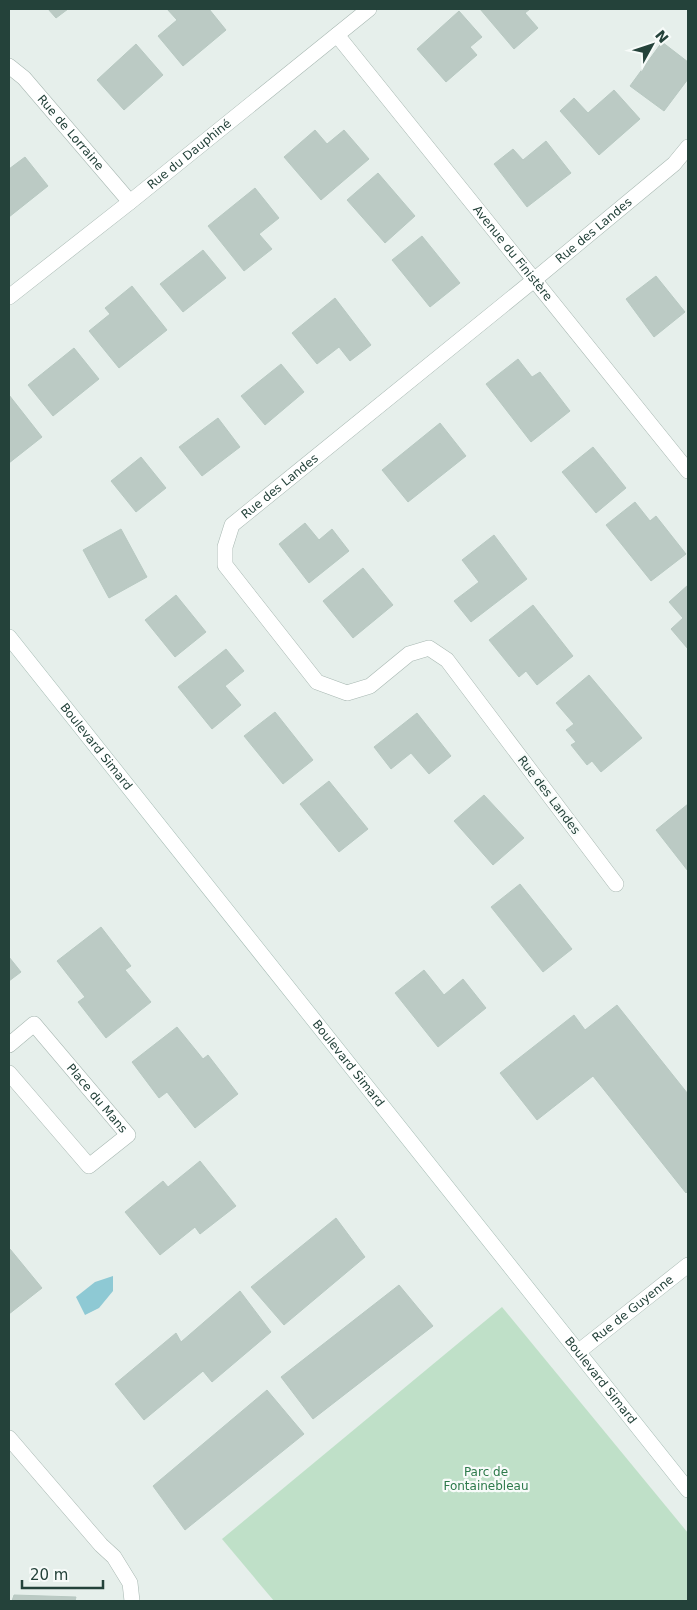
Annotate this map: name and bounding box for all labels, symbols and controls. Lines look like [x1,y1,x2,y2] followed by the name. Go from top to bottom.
[627,20,677,70] north arrow
[652,27,672,46] text: N
[35,92,107,173] street label: Rue de Lorraine
[145,116,234,192] street label: Rue du Dauphiné
[553,195,635,266] street label: Rue des Landes
[470,203,555,304] street label: Avenue du Finistère
[239,451,321,522] street label: Rue des Landes
[57,700,135,793] street label: Boulevard Simard
[515,753,583,837] street label: Rue des Landes
[310,1017,387,1110] street label: Boulevard Simard
[64,1061,130,1136] street label: Place du Mans
[590,1272,676,1345] street label: Rue de Guyenne
[562,1334,639,1426] street label: Boulevard Simard
[443,1465,529,1493] park label: Parc de Fontainebleau
[22,1558,104,1590] scale bar
[30,1566,68,1584] text: 20 m

